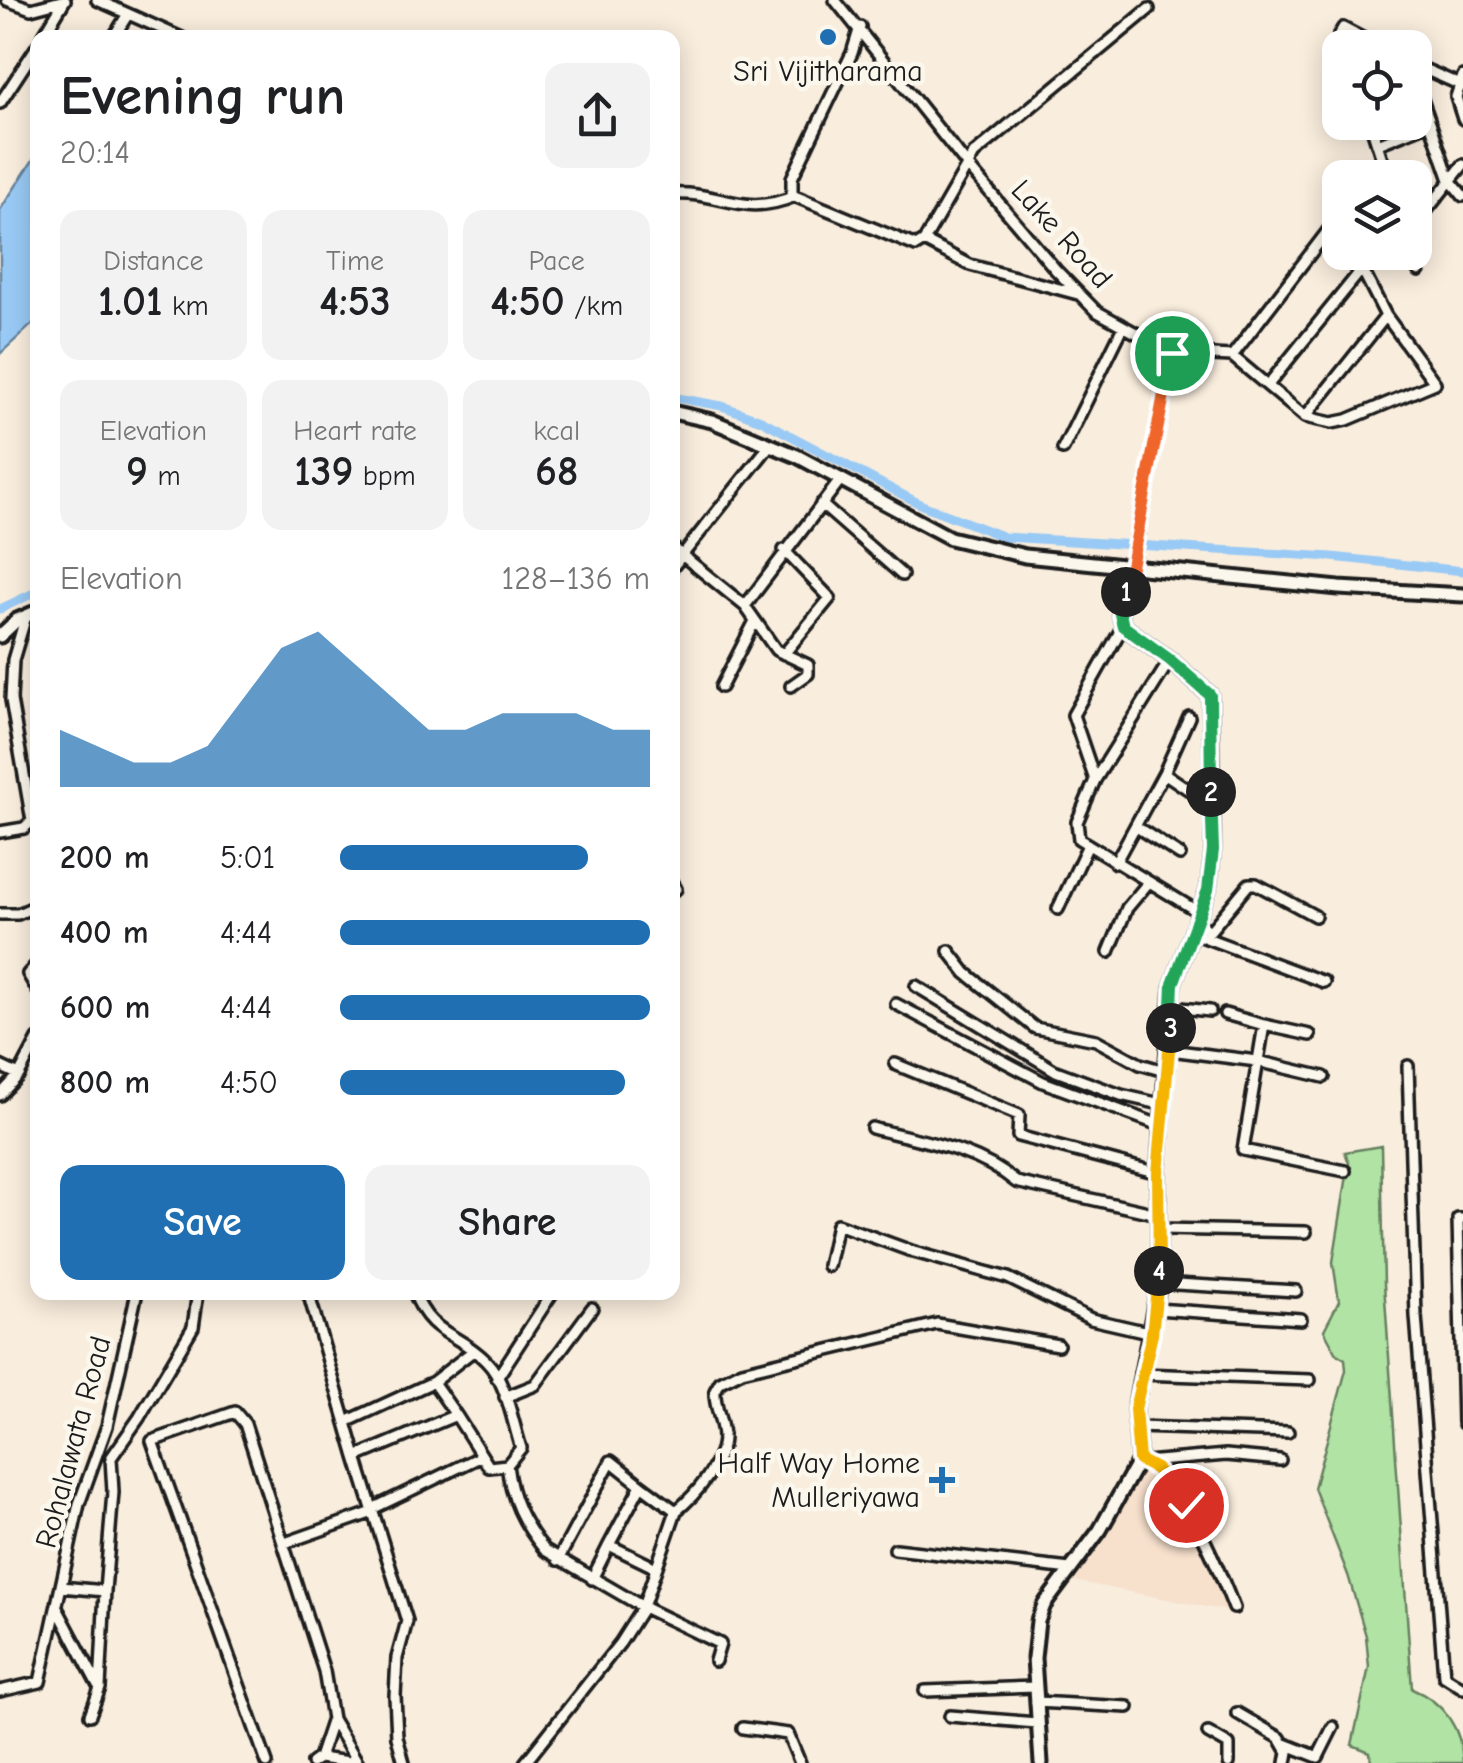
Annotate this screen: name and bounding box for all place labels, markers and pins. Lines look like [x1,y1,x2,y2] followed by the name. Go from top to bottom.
[817,26,839,48] marker: Sri Vijitharama
[733,54,923,89] place label: Sri Vijitharama
[1130,311,1215,396] pin
[1101,567,1151,617] pin: 1
[1186,767,1236,817] pin: 2
[1146,1003,1196,1053] pin: 3
[1134,1246,1184,1296] pin: 4
[718,1446,920,1515] place label: Half Way Home Mulleriyawa
[1144,1463,1229,1548] pin
[929,1467,955,1493] marker: Half Way Home Mulleriyawa

